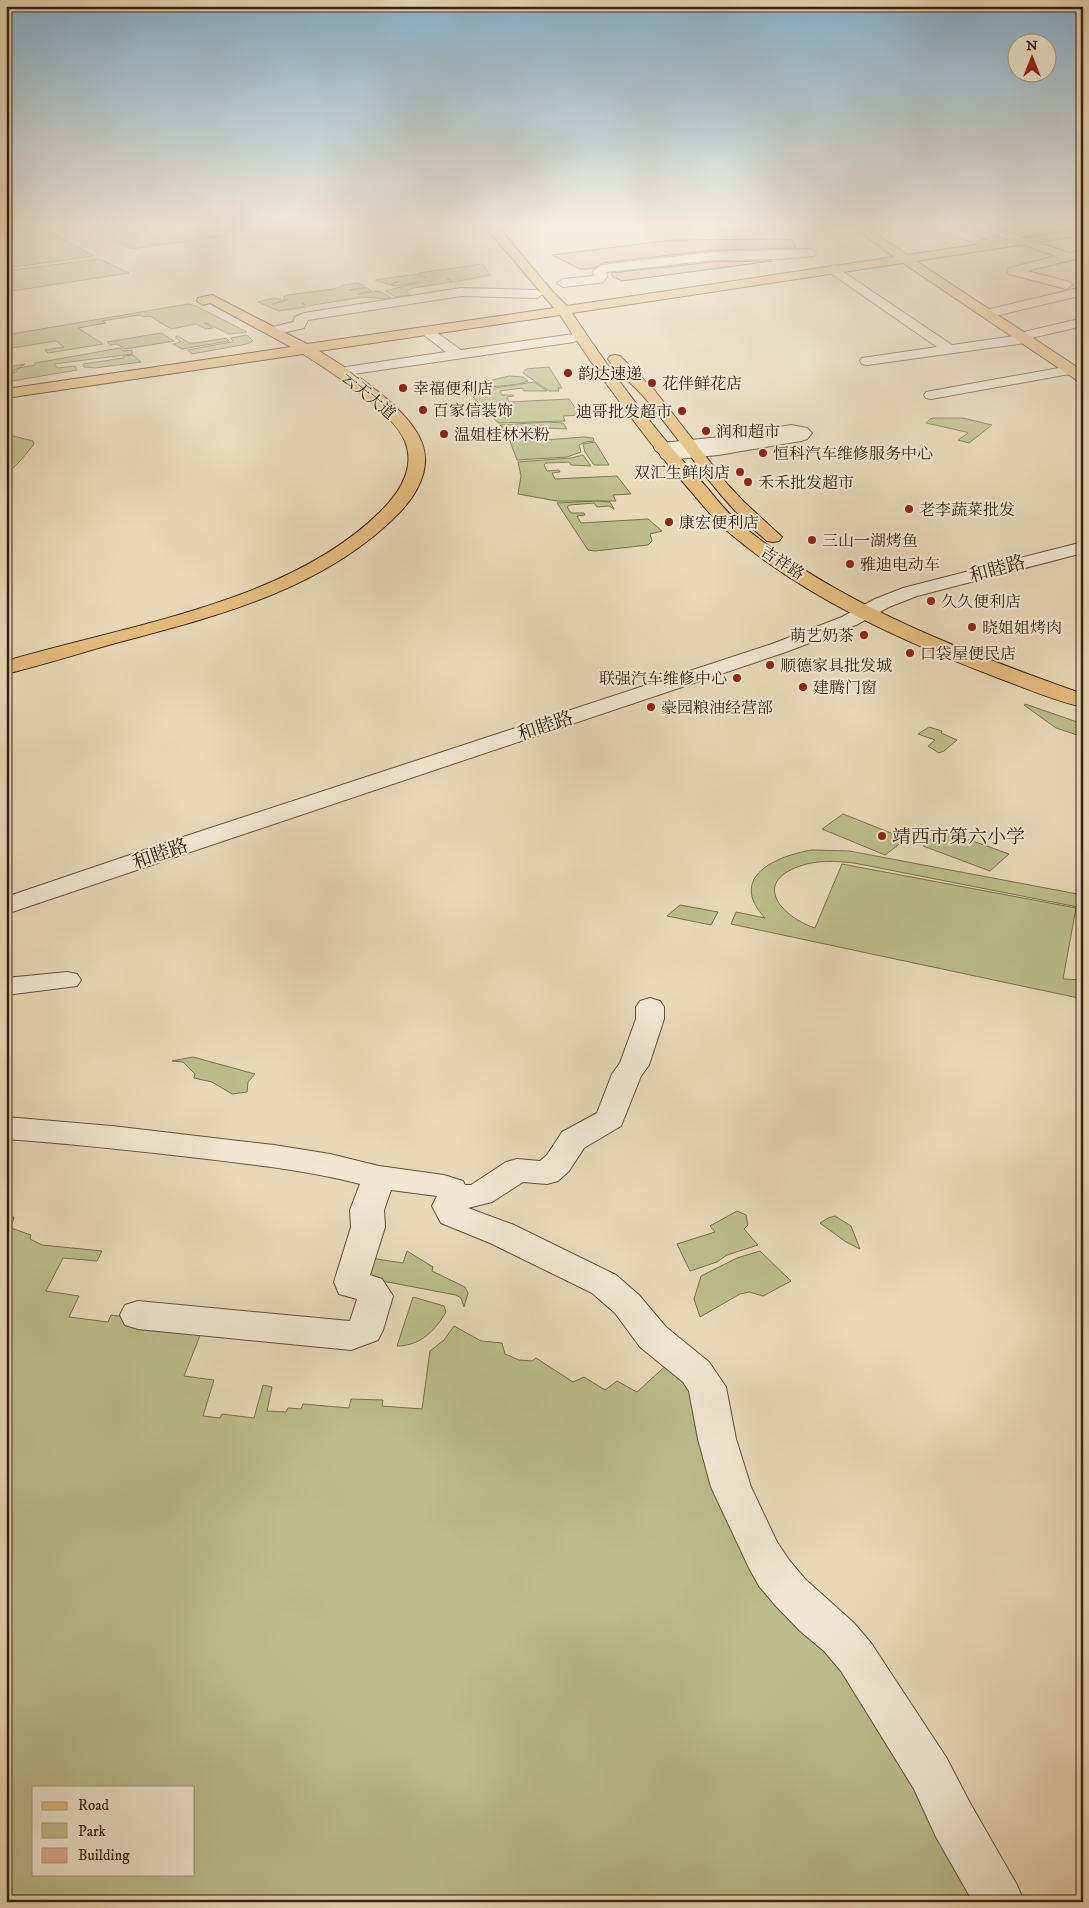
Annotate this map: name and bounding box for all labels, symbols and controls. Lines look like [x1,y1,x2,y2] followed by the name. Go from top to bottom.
[1006,32,1056,82] north arrow
[1026,37,1038,55] text: N
[578,364,642,384] place label: 韵达速递
[562,367,574,379] marker: 韵达速递
[337,368,399,424] street label: 云天大道
[662,374,742,394] place label: 花伴鲜花店
[646,377,658,389] marker: 花伴鲜花店
[413,379,493,399] place label: 幸福便利店
[397,382,409,394] marker: 幸福便利店
[433,401,513,421] place label: 百家信装饰
[576,402,672,422] place label: 迪哥批发超市
[417,404,429,416] marker: 百家信装饰
[676,405,688,417] marker: 迪哥批发超市
[716,422,780,442] place label: 润和超市
[454,425,550,445] place label: 温姐桂林米粉
[700,425,712,437] marker: 润和超市
[438,428,450,440] marker: 温姐桂林米粉
[773,444,933,464] place label: 恒科汽车维修服务中心
[757,447,769,459] marker: 恒科汽车维修服务中心
[634,463,730,483] place label: 双汇生鲜肉店
[734,466,746,478] marker: 双汇生鲜肉店
[758,473,854,493] place label: 禾禾批发超市
[742,476,754,488] marker: 禾禾批发超市
[919,500,1015,520] place label: 老李蔬菜批发
[903,503,915,515] marker: 老李蔬菜批发
[679,513,759,533] place label: 康宏便利店
[663,516,675,528] marker: 康宏便利店
[822,531,918,551] place label: 三山一湖烤鱼
[806,534,818,546] marker: 三山一湖烤鱼
[757,541,808,584] street label: 吉祥路
[967,551,1028,588] street label: 和睦路
[860,555,940,575] place label: 雅迪电动车
[844,558,856,570] marker: 雅迪电动车
[941,592,1021,612] place label: 久久便利店
[925,595,937,607] marker: 久久便利店
[982,618,1062,638] place label: 晓姐姐烤肉
[966,621,978,633] marker: 晓姐姐烤肉
[790,626,854,646] place label: 萌艺奶茶
[858,629,870,641] marker: 萌艺奶茶
[920,644,1016,664] place label: 口袋屋便民店
[904,647,916,659] marker: 口袋屋便民店
[780,656,892,676] place label: 顺德家具批发城
[764,659,776,671] marker: 顺德家具批发城
[599,669,727,689] place label: 联强汽车维修中心
[731,672,743,684] marker: 联强汽车维修中心
[813,678,877,698] place label: 建腾门窗
[797,681,809,693] marker: 建腾门窗
[661,698,773,718] place label: 豪园粮油经营部
[645,701,657,713] marker: 豪园粮油经营部
[515,707,576,746] street label: 和睦路
[892,826,1025,849] place label: 靖西市第六小学
[876,830,888,842] marker: 靖西市第六小学
[130,834,191,875] street label: 和睦路
[32,1786,195,1876] legend
[78,1796,110,1815] text: Road
[78,1822,107,1841] text: Park
[78,1846,130,1865] text: Building

